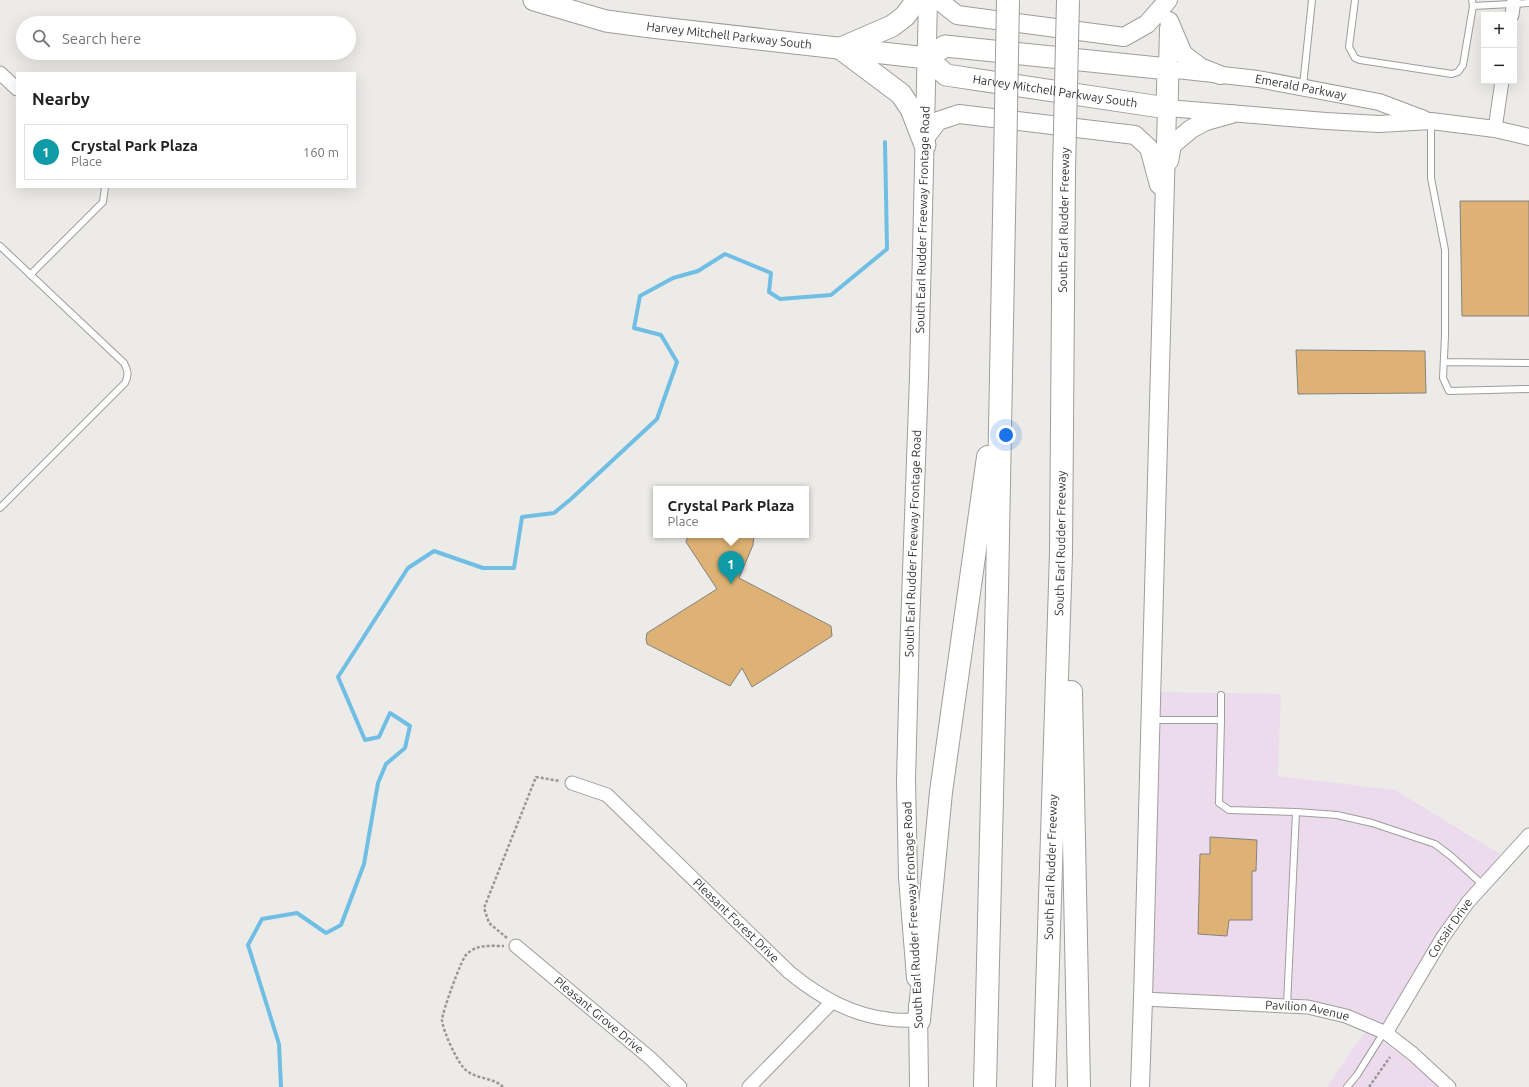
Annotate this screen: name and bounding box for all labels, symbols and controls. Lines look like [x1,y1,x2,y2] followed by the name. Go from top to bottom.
[1481,12,1517,84] map controls
[1481,12,1517,48] button: +
[16,16,356,60] search box
[646,19,813,51] street label: Harvey Mitchell Parkway South
[30,27,52,49] icon: search
[62,30,141,47] text: Search here
[1481,48,1517,84] button: −
[972,72,1138,110] street label: Harvey Mitchell Parkway South
[1254,72,1348,102] street label: Emerald Parkway
[32,89,90,108] text: Nearby
[913,106,931,333] street label: South Earl Rudder Freeway Frontage Road
[71,137,198,154] text: Crystal Park Plaza
[42,145,50,159] text: 1
[303,145,339,159] text: 160 m
[1056,147,1071,293] street label: South Earl Rudder Freeway
[71,154,102,168] text: Place
[996,425,1016,445] your location
[902,429,923,657] street label: South Earl Rudder Freeway Frontage Road
[1052,470,1068,616] street label: South Earl Rudder Freeway
[653,486,809,538] popup
[668,497,794,514] text: Crystal Park Plaza
[668,514,699,528] text: Place
[718,551,744,584] pin: 1
[1042,794,1059,940] street label: South Earl Rudder Freeway
[900,801,925,1029] street label: South Earl Rudder Freeway Frontage Road
[691,876,782,965] street label: Pleasant Forest Drive
[1425,896,1475,960] street label: Corsair Drive
[552,974,646,1056] street label: Pleasant Grove Drive
[1265,998,1352,1023] street label: Pavilion Avenue

